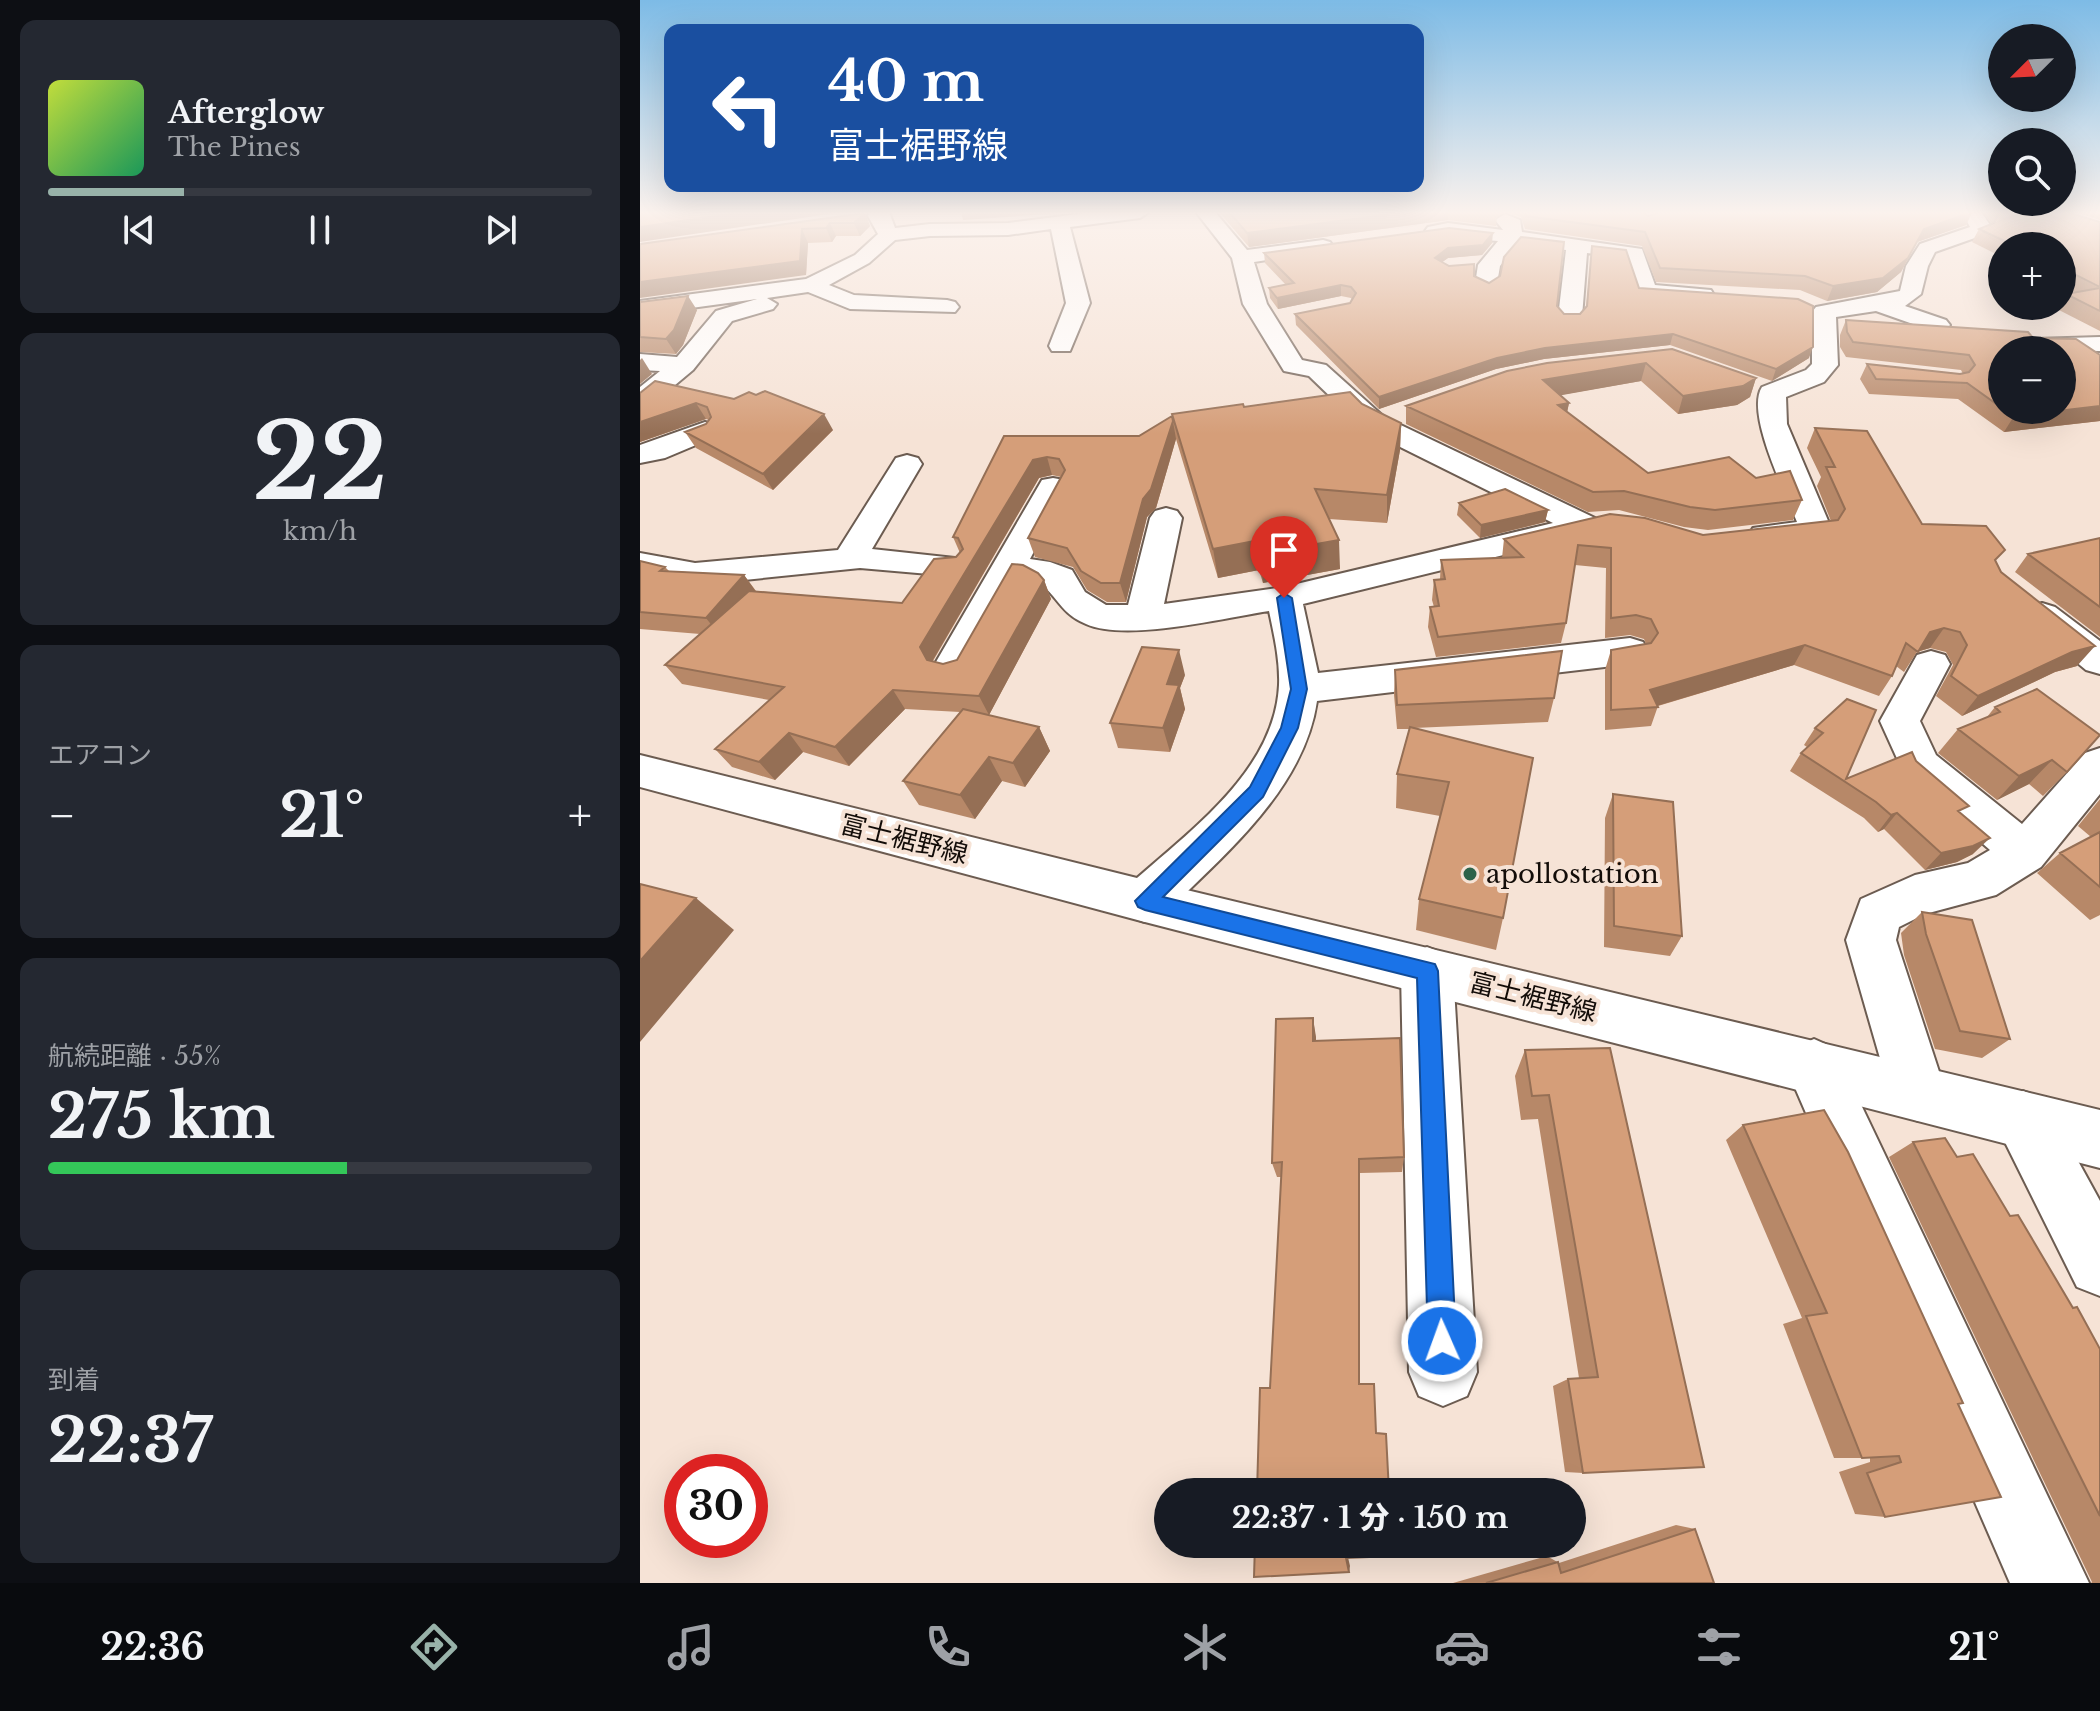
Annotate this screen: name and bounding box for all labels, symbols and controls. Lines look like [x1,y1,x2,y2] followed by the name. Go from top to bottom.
[1988,24,2076,112] north arrow
[1988,24,2076,424] map controls
[828,47,984,116] text: 40 m
[696,56,800,160] icon: left
[168,94,324,131] text: Afterglow
[828,123,1008,168] text: 富士裾野線
[1988,128,2076,216] button: search
[168,131,300,163] text: The Pines
[117,208,161,252] icon: previous
[298,208,342,252] icon: pause
[479,208,523,252] icon: next
[1988,232,2076,320] button: +
[1988,336,2076,424] button: −
[252,398,388,527] text: 22
[283,515,357,547] text: km/h
[1250,516,1318,598] pin
[1262,528,1306,572] icon: arrive
[48,739,152,771] text: エアコン
[279,779,364,853] text: 21°
[48,788,76,843] text: −
[568,788,592,843] text: +
[837,808,971,870] street label: 富士裾野線
[1486,858,1659,890] place label: apollostation
[1461,865,1479,883] marker: apollostation
[1466,966,1600,1028] street label: 富士裾野線
[48,1040,221,1072] text: 航続距離 · 55%
[48,1080,275,1154] text: 275 km
[1400,1299,1484,1383] position arrow
[48,1364,100,1396] text: 到着
[48,1404,212,1478] text: 22:37
[664,1454,768,1558] speed limit sign: 30
[1232,1499,1508,1536] text: 22:37 · 1 分 · 150 m
[406,1619,462,1675] icon: directions
[663,1619,719,1675] icon: music
[920,1619,976,1675] icon: phone
[1177,1619,1233,1675] icon: climate
[1434,1619,1490,1675] icon: car
[1691,1619,1747,1675] icon: filters
[101,1625,205,1670] text: 22:36
[1948,1625,1999,1670] text: 21°

